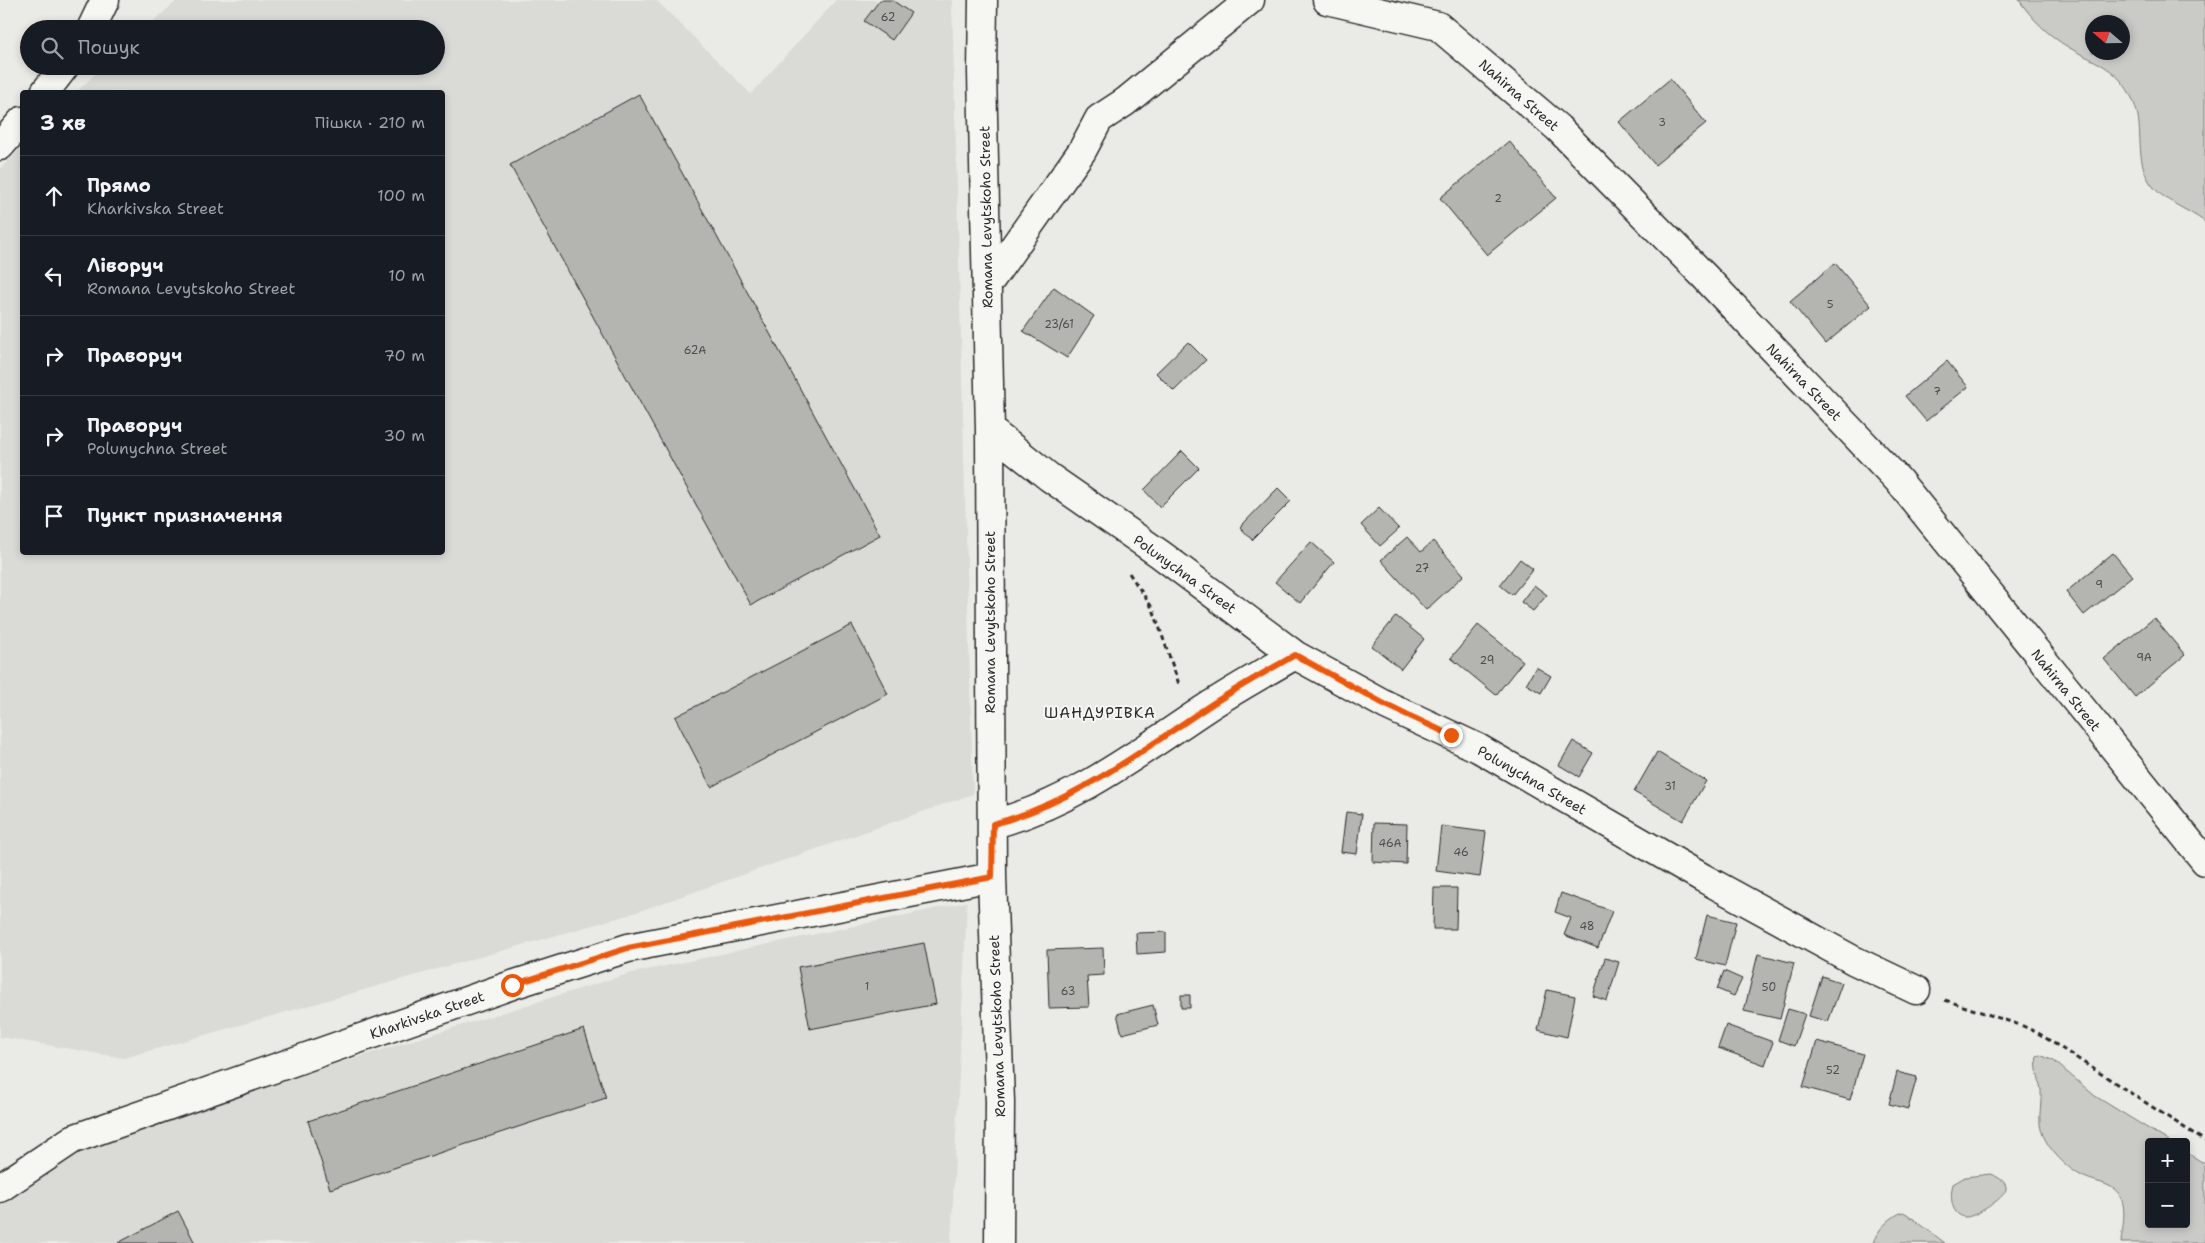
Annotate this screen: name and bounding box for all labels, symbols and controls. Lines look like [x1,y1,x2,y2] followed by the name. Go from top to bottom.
[881,10,895,25] house number: 62
[2085,15,2130,60] north arrow
[20,20,445,75] search box
[38,34,66,62] icon: search
[78,35,140,60] text: Пошук
[1475,55,1563,135] street label: Nahirna Street
[40,109,86,137] text: 3 хв
[315,112,425,133] text: Пішки · 210 m
[1658,115,1666,130] house number: 3
[975,126,997,308] street label: Romana Levytskoho Street
[87,173,151,198] text: Прямо
[40,182,68,210] icon: ahead
[377,185,425,206] text: 100 m
[1494,191,1502,206] house number: 2
[87,198,224,219] text: Kharkivska Street
[87,253,163,278] text: Ліворуч
[40,262,68,290] icon: left
[388,265,425,286] text: 10 m
[87,278,296,299] text: Romana Levytskoho Street
[1827,297,1834,312] house number: 5
[1044,317,1074,332] house number: 23/61
[1763,340,1845,424] street label: Nahirna Street
[40,342,68,370] icon: right
[87,343,182,368] text: Праворуч
[684,343,706,358] house number: 62А
[384,345,425,366] text: 70 m
[1933,384,1941,399] house number: 7
[87,413,182,438] text: Праворуч
[40,422,68,450] icon: right
[384,425,425,446] text: 30 m
[87,438,228,459] text: Polunychna Street
[40,502,68,530] icon: arrive
[87,503,283,528] text: Пункт призначення
[981,531,999,713] street label: Romana Levytskoho Street
[1130,531,1240,617] street label: Polunychna Street
[1415,561,1430,576] house number: 27
[2095,577,2103,592] house number: 9
[2027,645,2105,735] street label: Nahirna Street
[2136,650,2152,665] house number: 9А
[1480,653,1494,668] house number: 29
[1044,703,1156,723] district label: ШАНДУРІВКА
[1440,724,1463,747] route end
[1474,741,1590,819] street label: Polunychna Street
[1664,779,1676,794] house number: 31
[1378,836,1402,851] house number: 46А
[1453,845,1469,860] house number: 46
[1579,919,1595,934] house number: 48
[985,935,1009,1117] street label: Romana Levytskoho Street
[501,974,524,997] route start
[865,979,869,994] house number: 1
[1762,980,1776,995] house number: 50
[1061,984,1075,999] house number: 63
[367,987,487,1043] street label: Kharkivska Street
[1826,1063,1840,1078] house number: 52
[2145,1138,2190,1228] map controls
[2145,1138,2190,1183] button: +
[2145,1183,2190,1228] button: −

